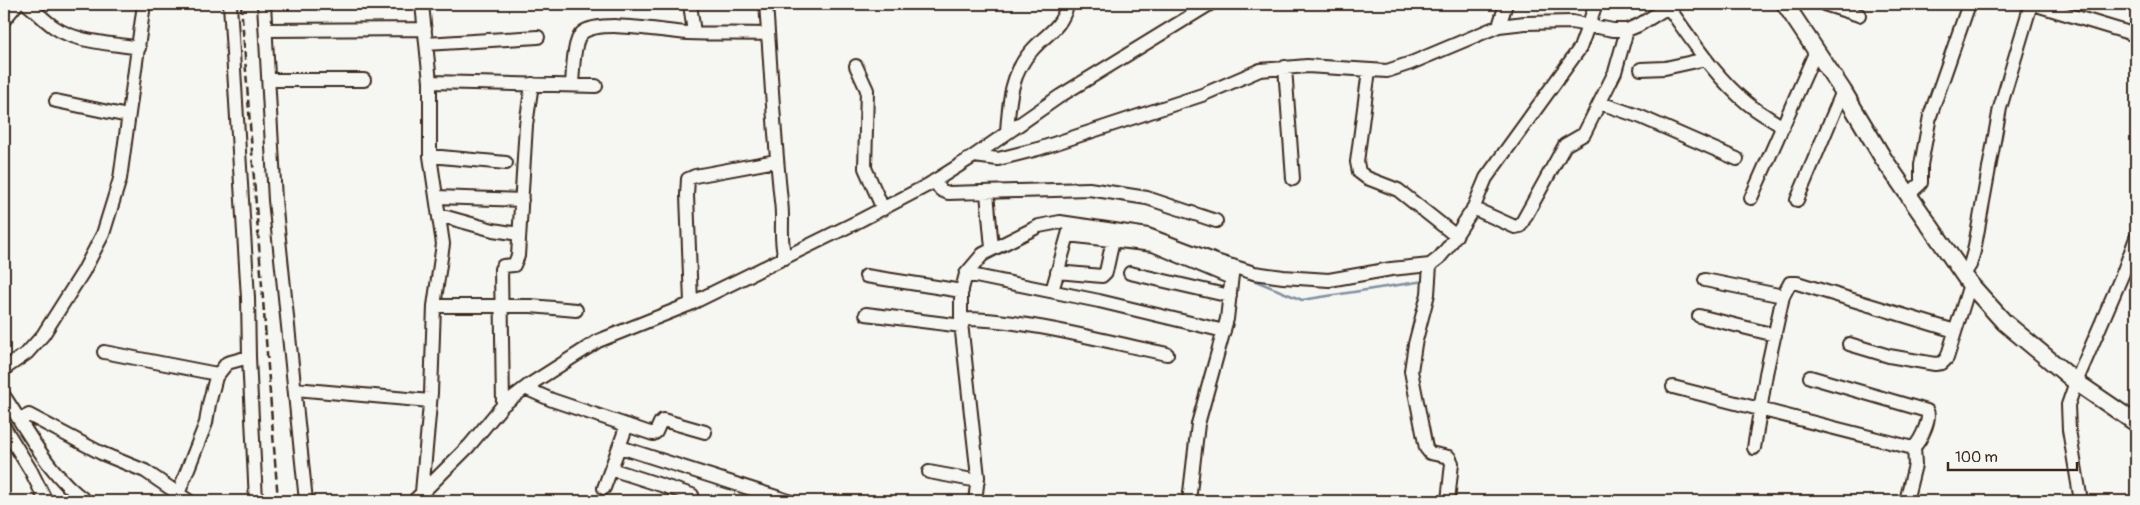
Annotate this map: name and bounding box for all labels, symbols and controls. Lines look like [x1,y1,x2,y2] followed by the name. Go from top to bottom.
[1948,440,2076,472] scale bar
[1955,448,1998,467] text: 100 m

